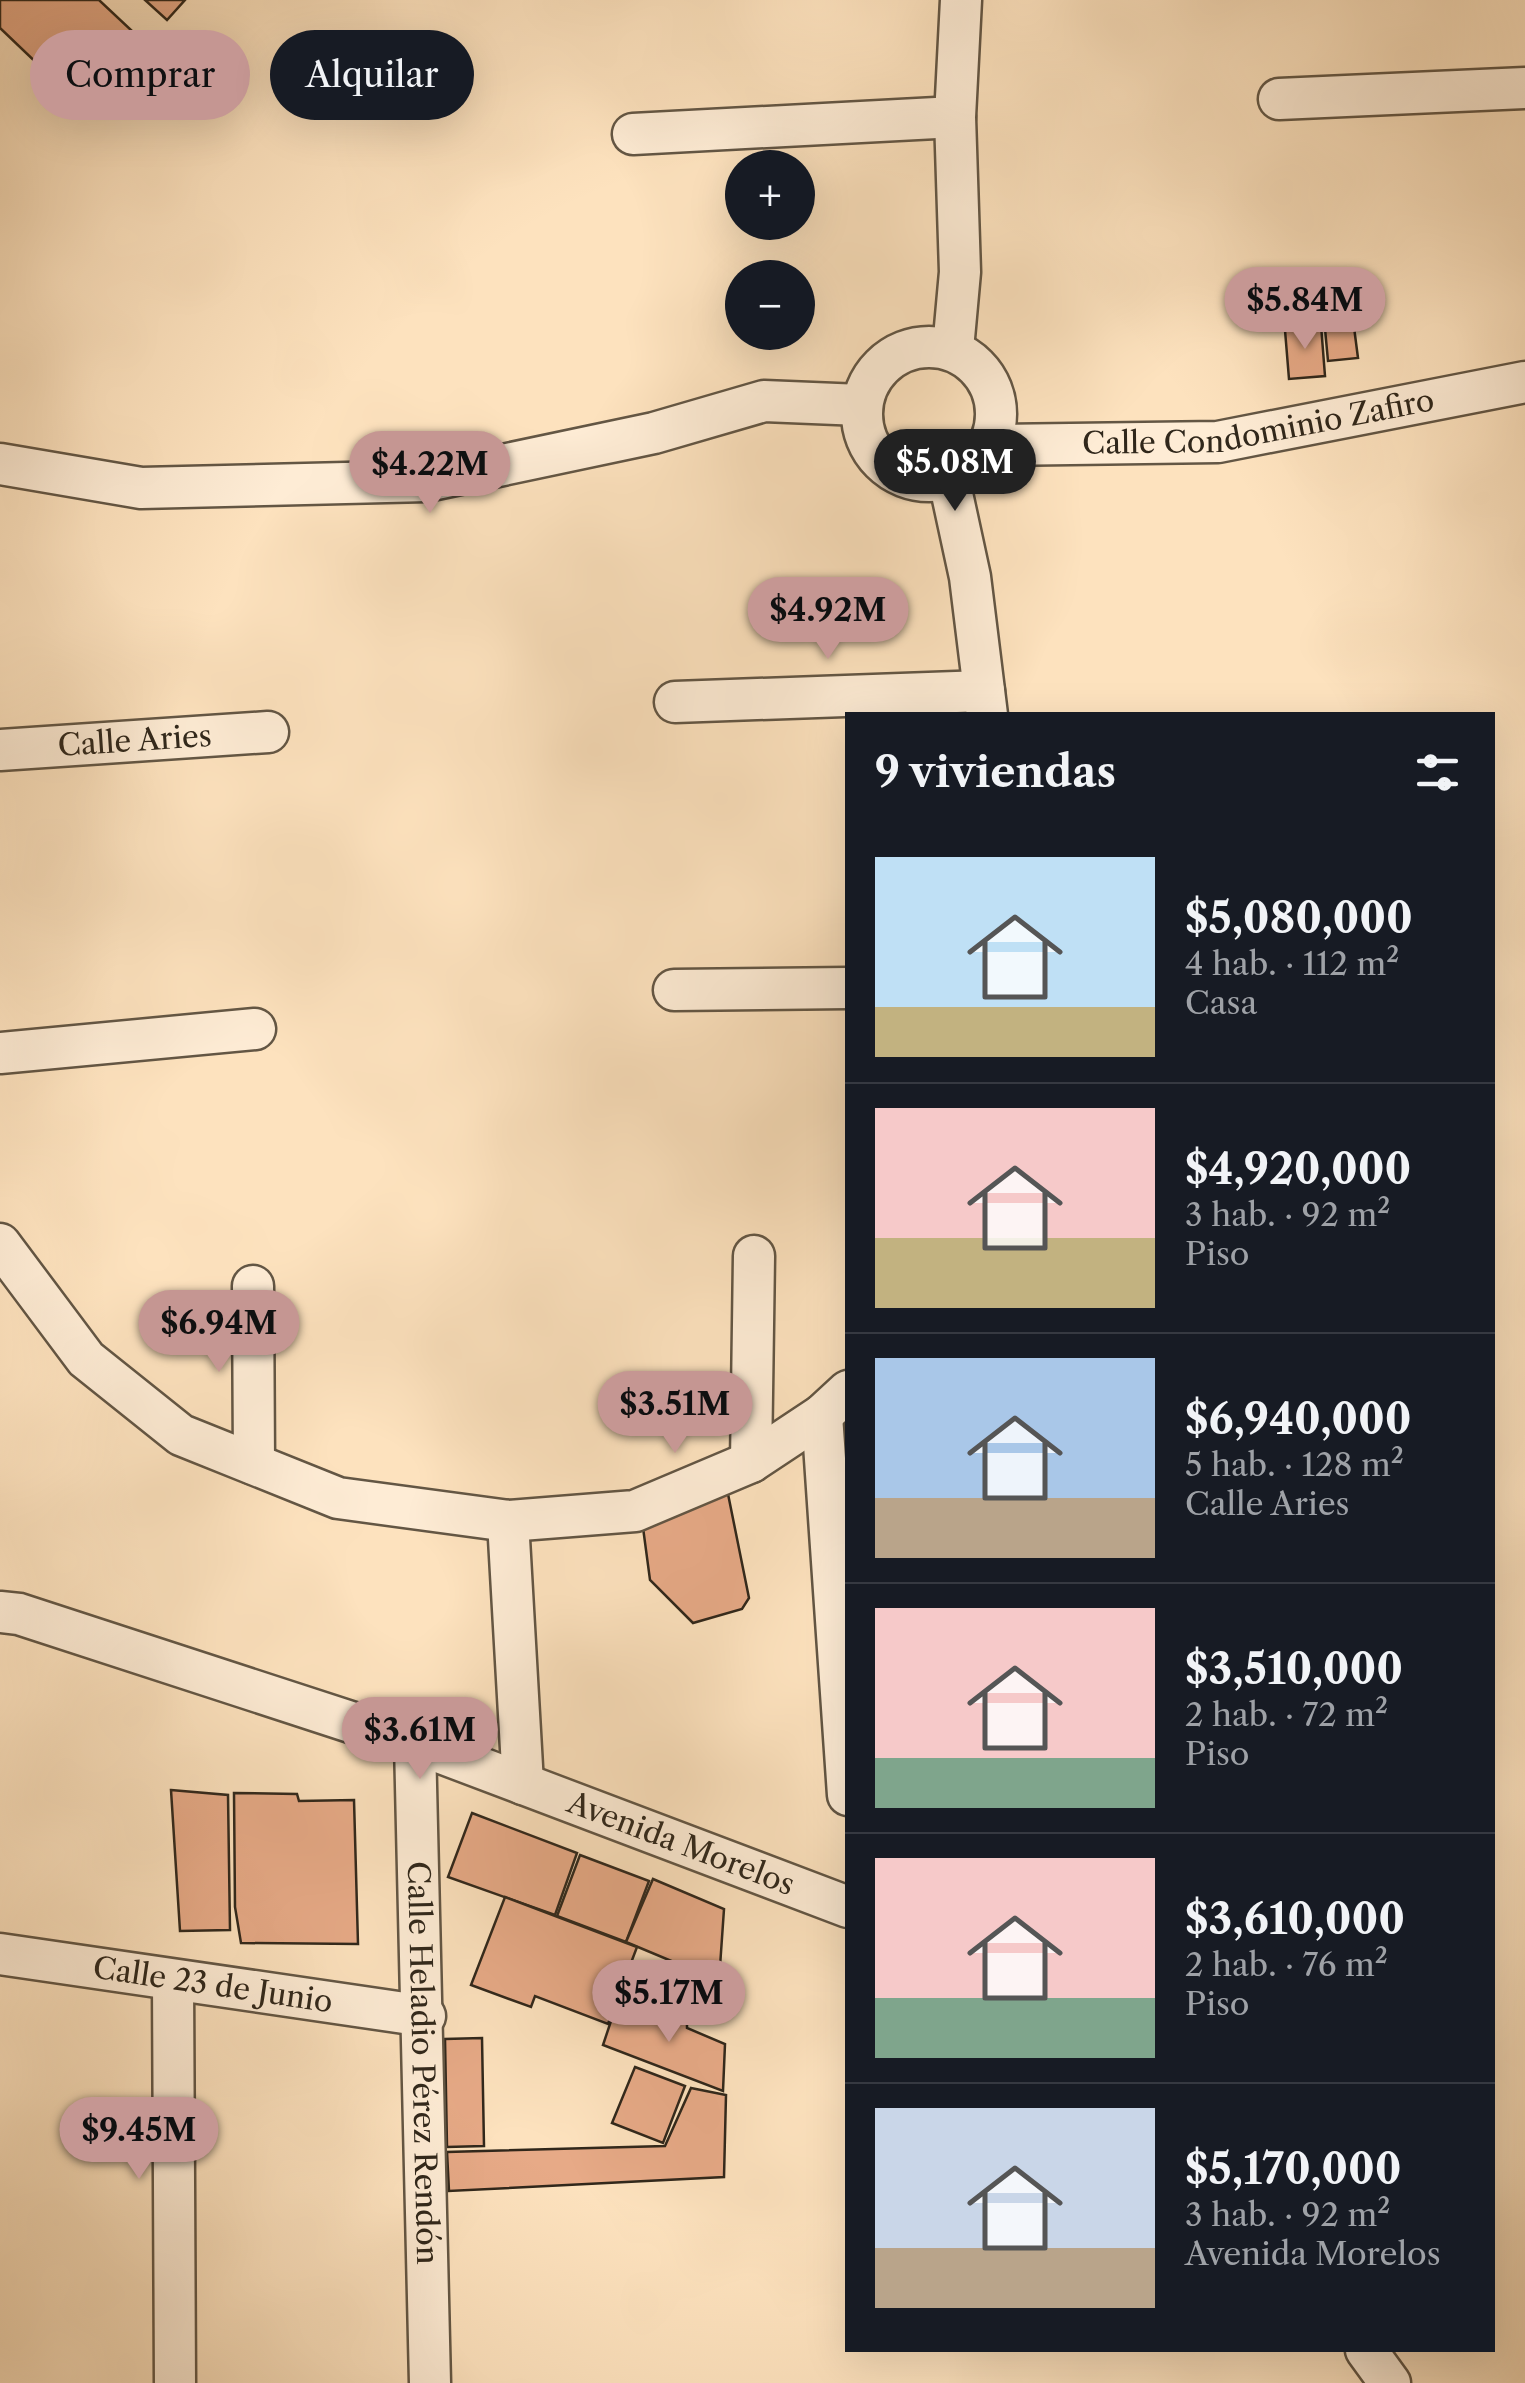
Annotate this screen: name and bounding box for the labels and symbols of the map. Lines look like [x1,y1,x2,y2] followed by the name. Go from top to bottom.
[1224,267,1386,352] pin: $5.84M
[1082,381,1437,462] street label: Calle Condominio Zafiro
[874,429,1036,514] pin: $5.08M
[349,431,511,516] pin: $4.22M
[747,577,909,662] pin: $4.92M
[56,717,213,764] street label: Calle Aries
[138,1290,300,1375] pin: $6.94M
[594,1371,756,1456] pin: $3.51M
[339,1697,501,1782] pin: $3.61M
[562,1783,800,1903] street label: Avenida Morelos
[400,1861,446,2265] street label: Calle Heladio Pérez Rendón
[91,1949,335,2020] street label: Calle 23 de Junio
[588,1960,750,2045] pin: $5.17M
[58,2097,220,2182] pin: $9.45M

